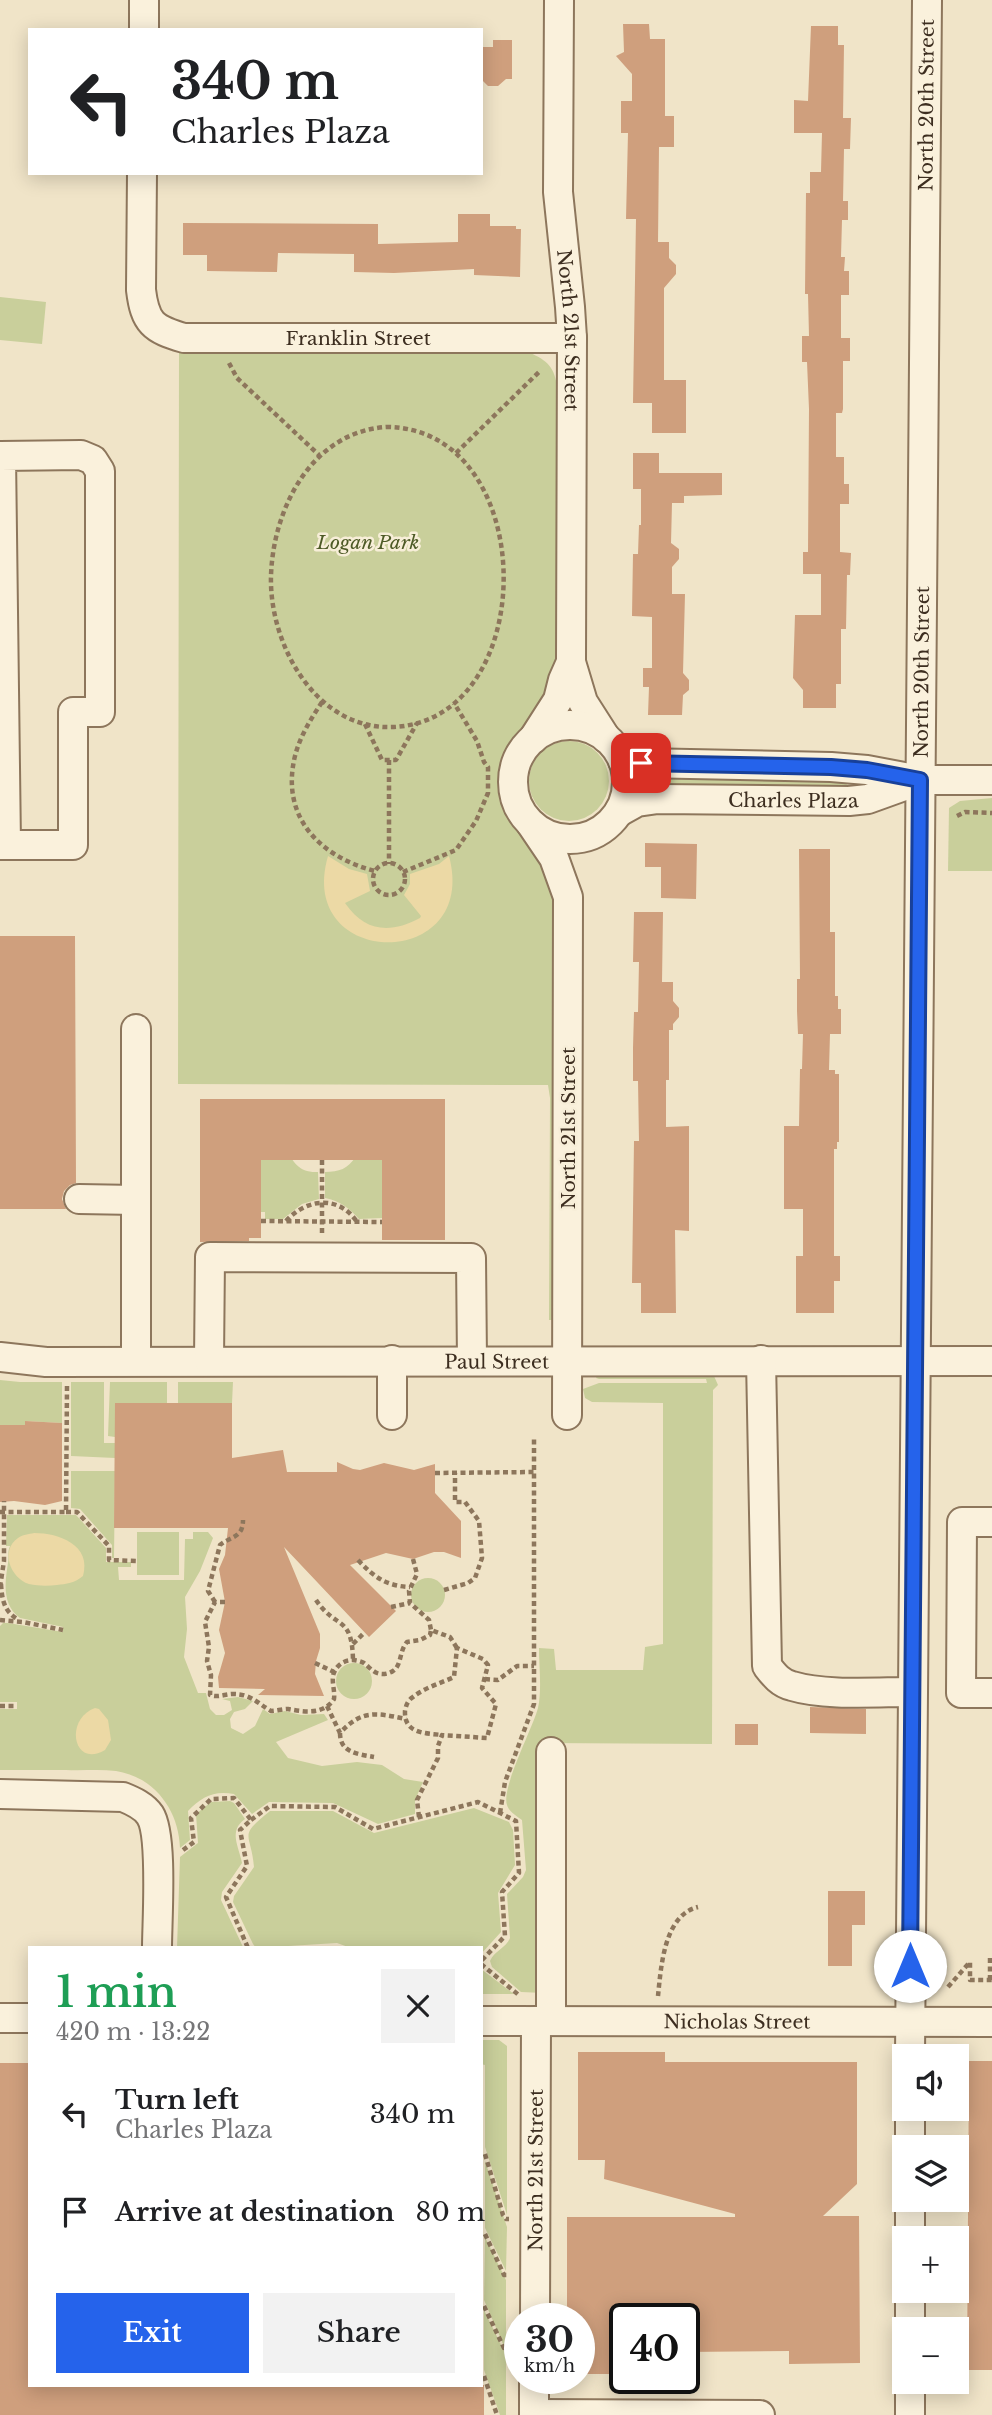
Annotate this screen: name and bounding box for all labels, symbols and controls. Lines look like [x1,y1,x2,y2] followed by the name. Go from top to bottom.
[914,18,939,191] street label: North 20th Street
[171,51,339,112] text: 340 m
[56,56,147,147] icon: left
[171,112,390,152] text: Charles Plaza
[552,248,583,412] street label: North 21st Street
[285,327,432,350] street label: Franklin Street
[316,531,419,554] park label: Logan Park
[910,585,934,758] street label: North 20th Street
[611,733,671,793] pin
[622,744,660,782] icon: arrive
[728,789,860,813] street label: Charles Plaza
[557,1046,580,1209] street label: North 21st Street
[444,1350,550,1374] street label: Paul Street
[873,1929,947,2003] position arrow
[56,1966,177,2018] text: 1 min
[381,1969,455,2043] button: close
[663,2010,811,2034] street label: Nicholas Street
[56,2018,210,2046] text: 420 m · 13:22
[892,2044,969,2394] map controls
[892,2044,969,2121] button: sound
[115,2084,239,2116] text: Turn left
[524,2088,548,2251] street label: North 21st Street
[56,2095,94,2133] icon: left
[370,2098,455,2130] text: 340 m
[115,2116,272,2144] text: Charles Plaza
[892,2135,969,2212] button: layers
[56,2193,94,2231] icon: arrive
[115,2196,395,2228] text: Arrive at destination
[416,2196,485,2228] text: 80 m
[892,2226,969,2303] button: +
[56,2293,249,2373] button: Exit
[263,2293,455,2373] button: Share
[609,2303,700,2394] speed limit sign: 40
[892,2317,969,2394] button: −
[525,2318,574,2361] text: 30
[524,2355,575,2377] text: km/h

